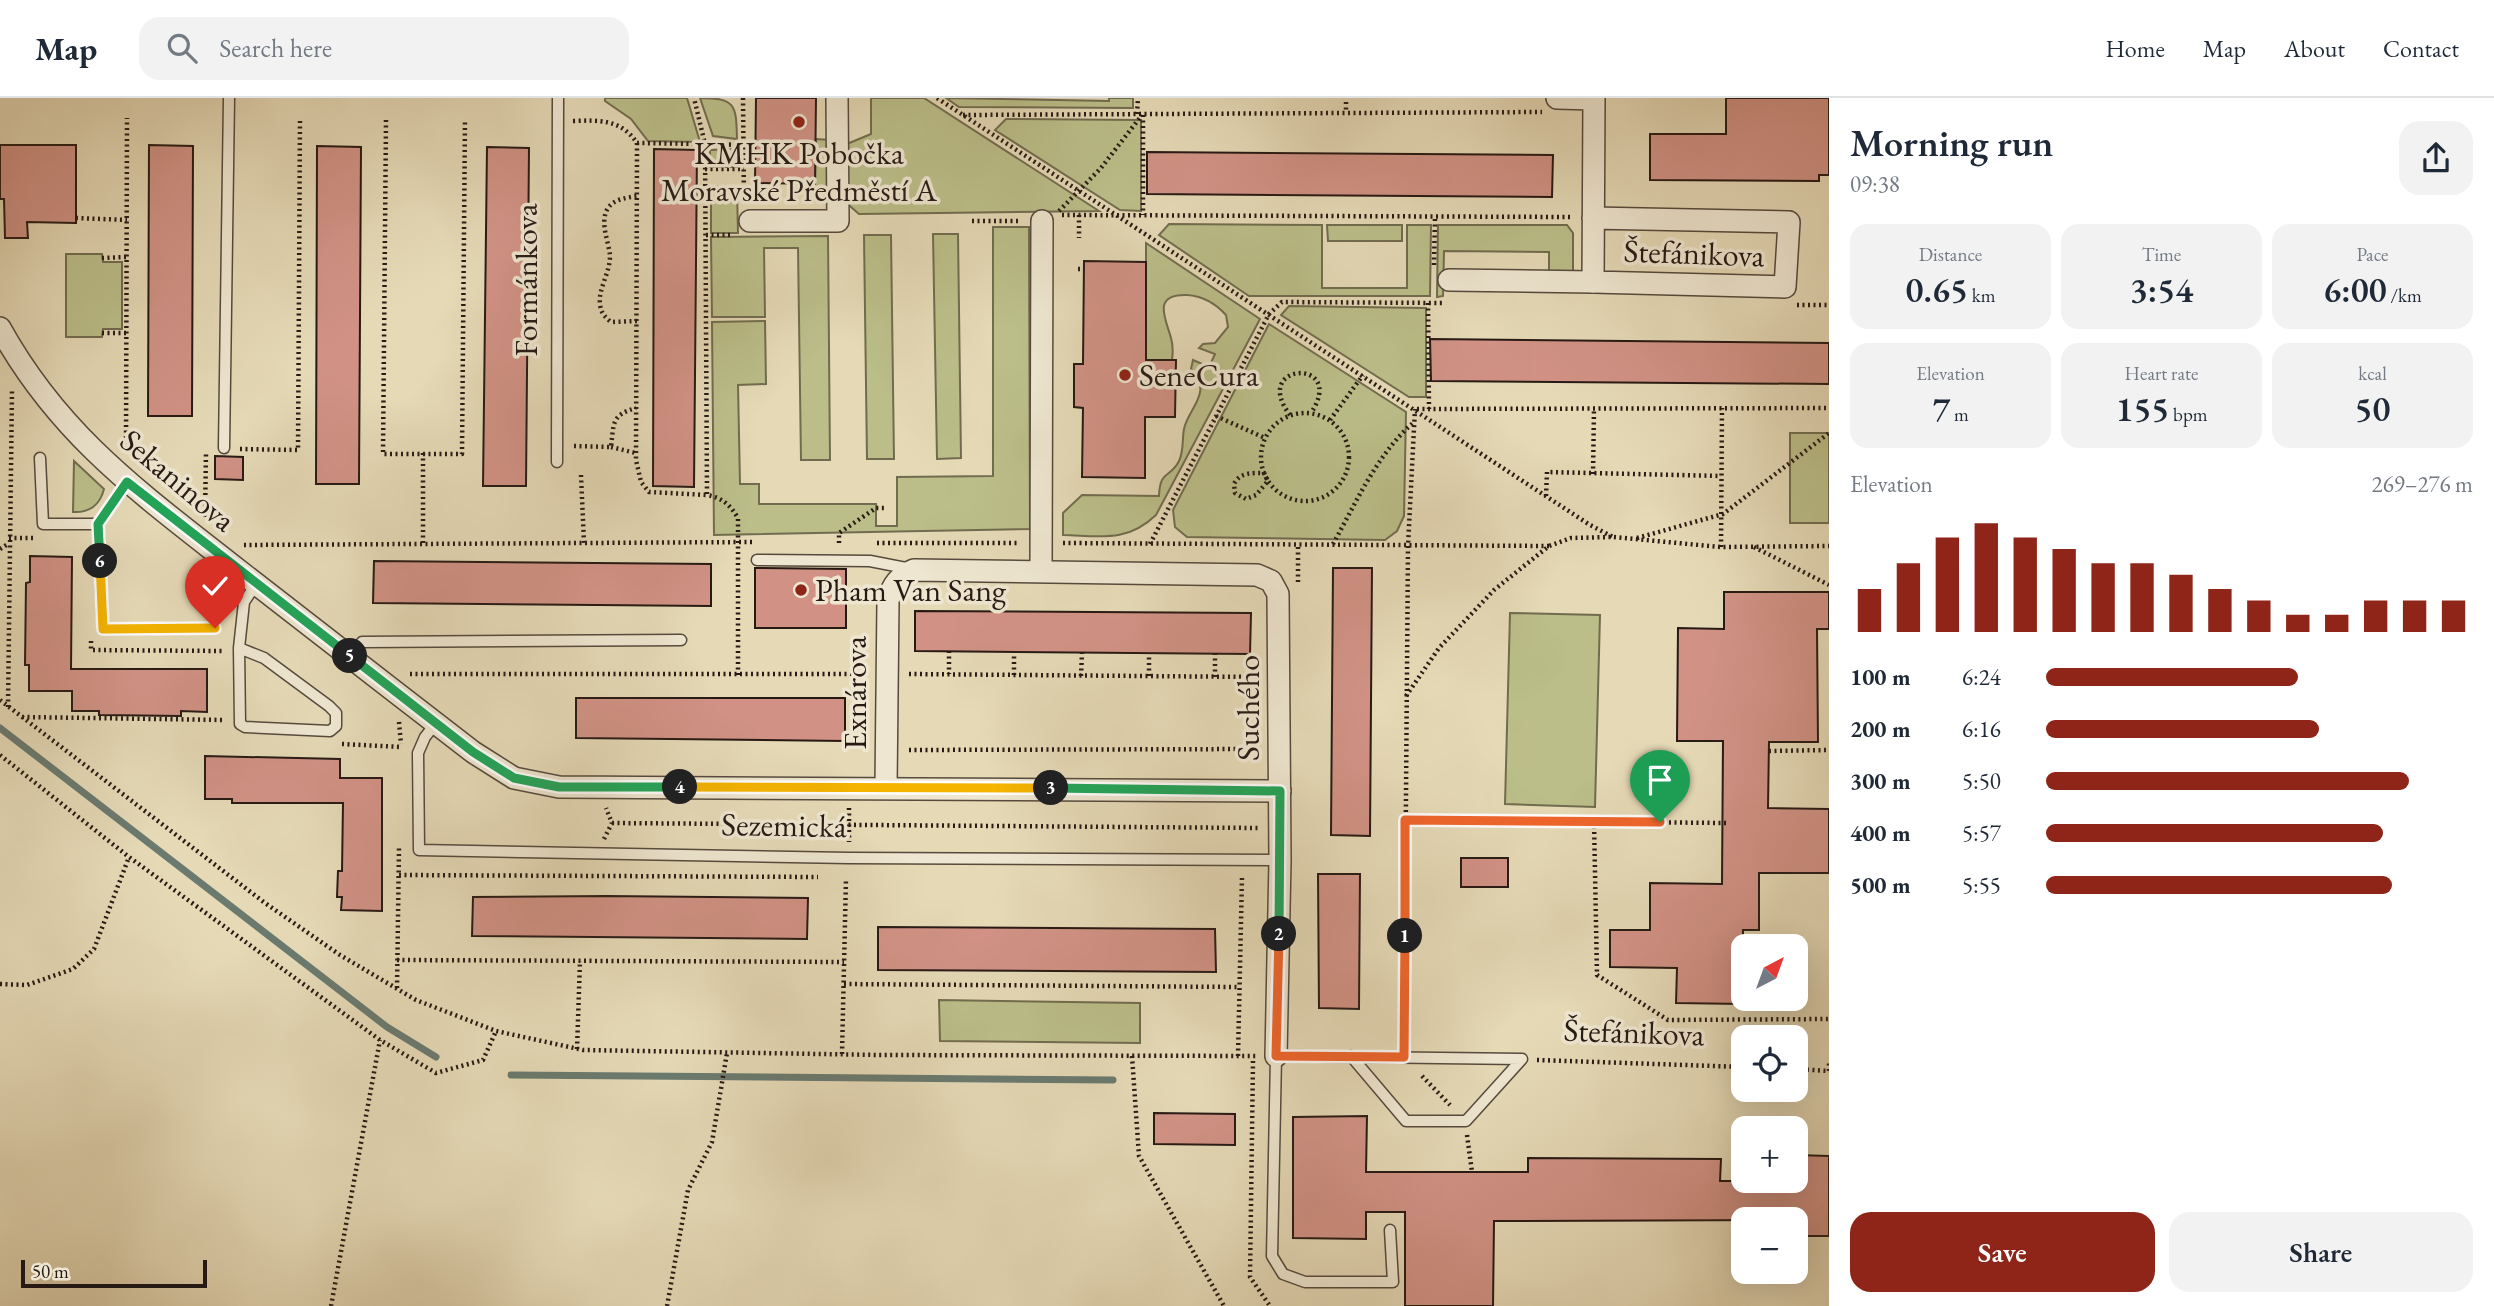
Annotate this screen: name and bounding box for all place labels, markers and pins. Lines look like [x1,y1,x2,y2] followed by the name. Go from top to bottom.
[791,114,807,130] marker: KMHK Pobočka Moravské Předměstí A
[661,132,938,211] place label: KMHK Pobočka Moravské Předměstí A
[1139,354,1259,396] place label: SeneCura
[1117,367,1133,383] marker: SeneCura
[82,544,118,578] pin: 6
[185,556,245,628] pin
[815,569,1007,611] place label: Pham Van Sang
[793,582,809,598] marker: Pham Van Sang
[332,638,368,674] pin: 5
[1630,750,1690,822] pin
[662,770,698,804] pin: 4
[1034,770,1068,806] pin: 3
[1262,916,1296,952] pin: 2
[1388,918,1422,954] pin: 1

